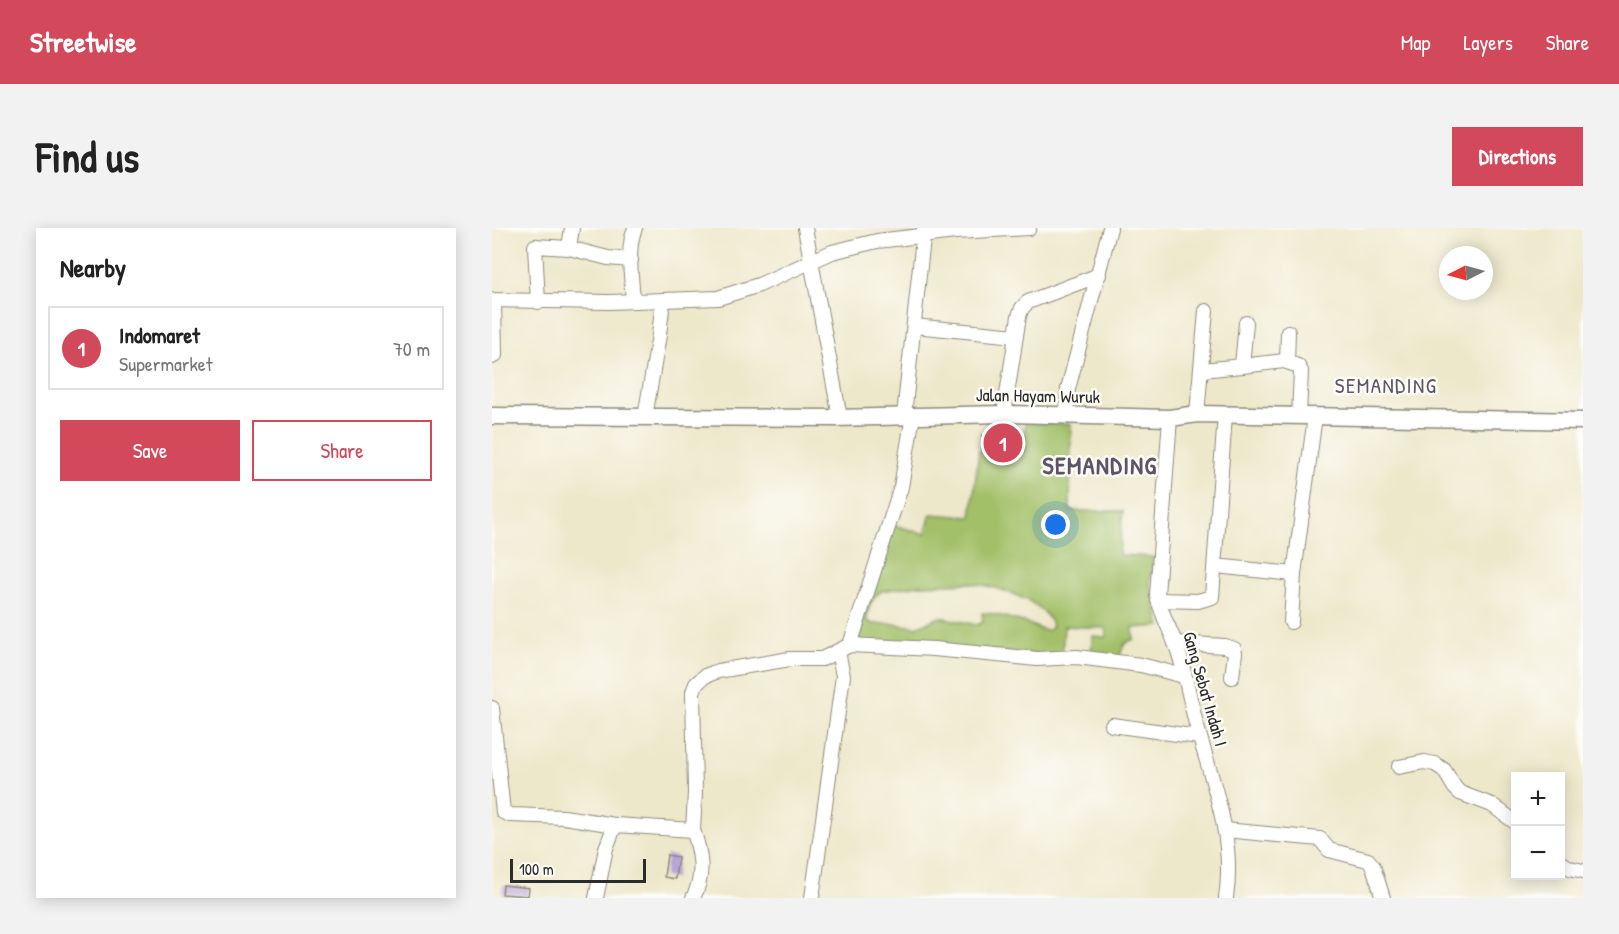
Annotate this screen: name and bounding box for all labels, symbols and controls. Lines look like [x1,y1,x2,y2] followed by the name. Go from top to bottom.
[30,23,136,61] text: Streetwise
[1401,28,1430,57] text: Map
[1463,28,1513,57] text: Layers
[1546,28,1589,57] text: Share
[1452,127,1583,186] button: Directions
[36,128,139,185] text: Find us
[1439,246,1493,300] north arrow
[60,250,126,285] text: Nearby
[119,320,200,350] text: Indomaret
[78,335,85,362] text: 1
[393,335,430,362] text: 70 m
[119,350,213,377] text: Supermarket
[1335,371,1437,400] district label: SEMANDING
[976,382,1101,409] street label: Jalan Hayam Wuruk
[60,420,240,481] button: Save
[252,420,432,481] button: Share
[984,420,1022,466] pin: 1
[1042,449,1158,481] district label: SEMANDING
[1041,510,1070,539] your location
[1177,628,1234,749] street label: Gang Sebat Indah I
[1511,772,1565,880] map controls
[1511,772,1565,826] button: +
[1511,826,1565,880] button: −
[510,856,646,884] scale bar
[519,858,554,880] text: 100 m

